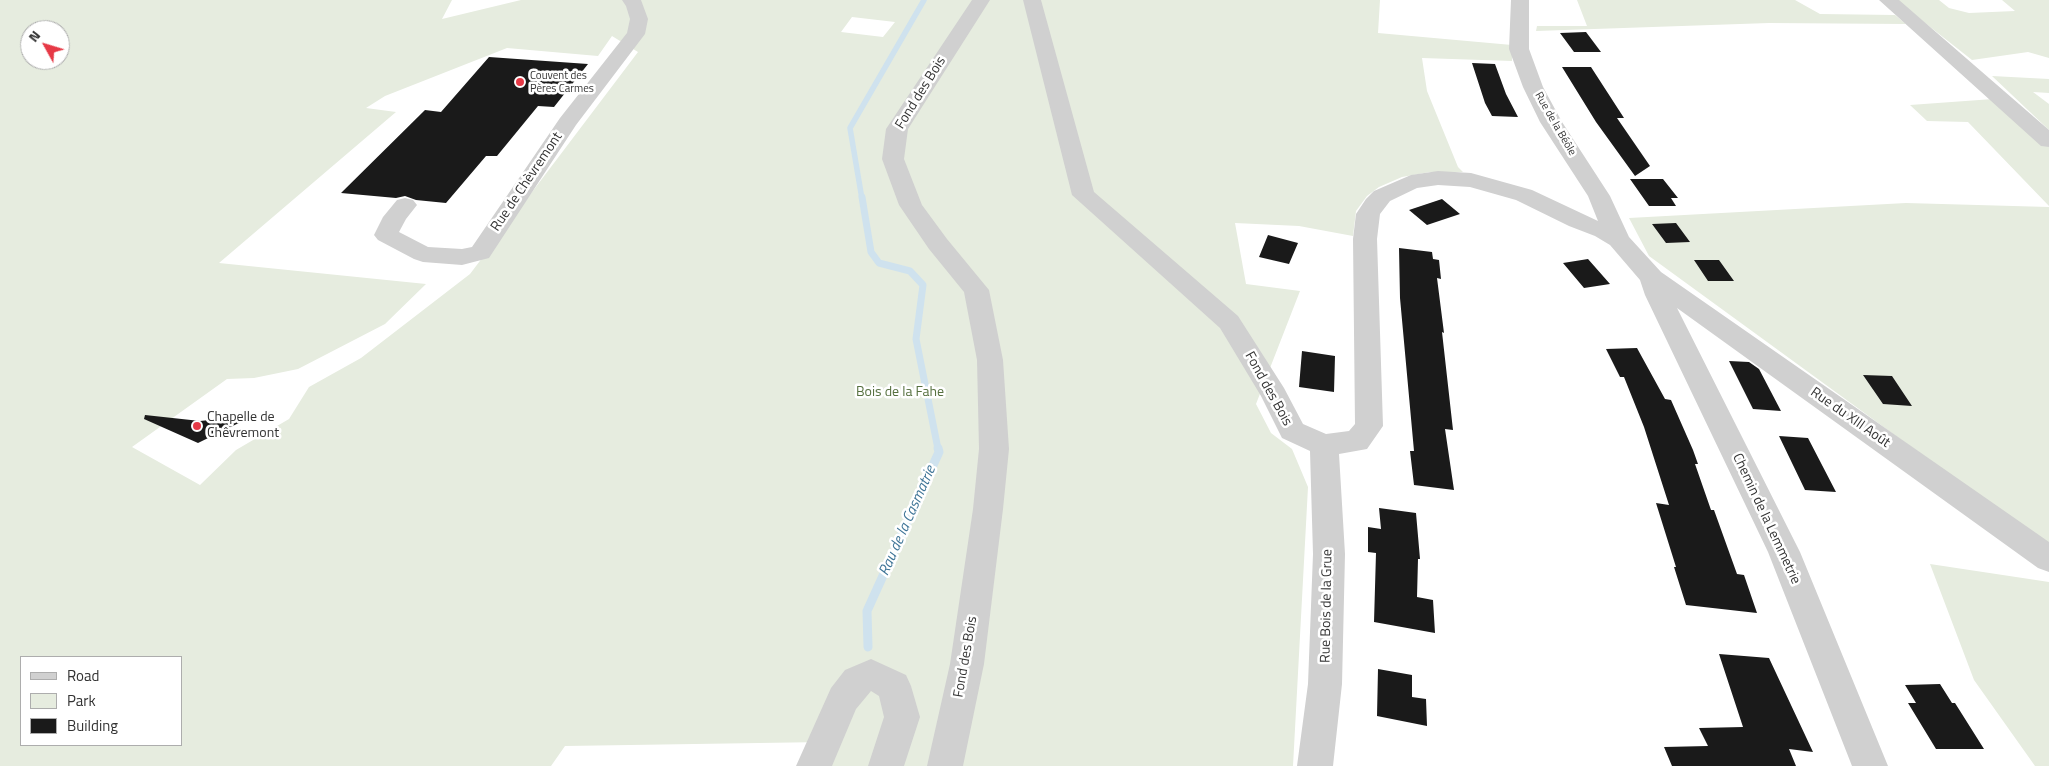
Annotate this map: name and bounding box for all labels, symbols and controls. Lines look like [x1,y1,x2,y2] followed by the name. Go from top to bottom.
[20,20,70,70] north arrow
[23,26,45,46] text: N
[892,54,950,132] street label: Fond des Bois
[530,69,594,95] place label: Couvent des Pères Carmes
[514,76,526,88] marker: Couvent des Pères Carmes
[1532,90,1578,158] street label: Rue de la Béôle
[488,129,566,235] street label: Rue de Chèvremont
[1241,349,1295,429] street label: Fond des Bois
[1807,384,1893,452] street label: Rue du XIII Août
[856,385,944,401] park label: Bois de la Fahe
[207,410,279,442] place label: Chapelle de Chêvremont
[191,420,203,432] marker: Chapelle de Chêvremont
[1728,451,1804,587] street label: Chemin de la Lemmetrie
[876,463,940,579] water label: Rau de la Casmatrie
[1318,549,1336,663] street label: Rue Bois de la Grue
[951,615,981,699] street label: Fond des Bois
[20,656,182,746] legend
[67,664,99,687] text: Road
[67,689,96,712] text: Park
[67,714,118,737] text: Building

